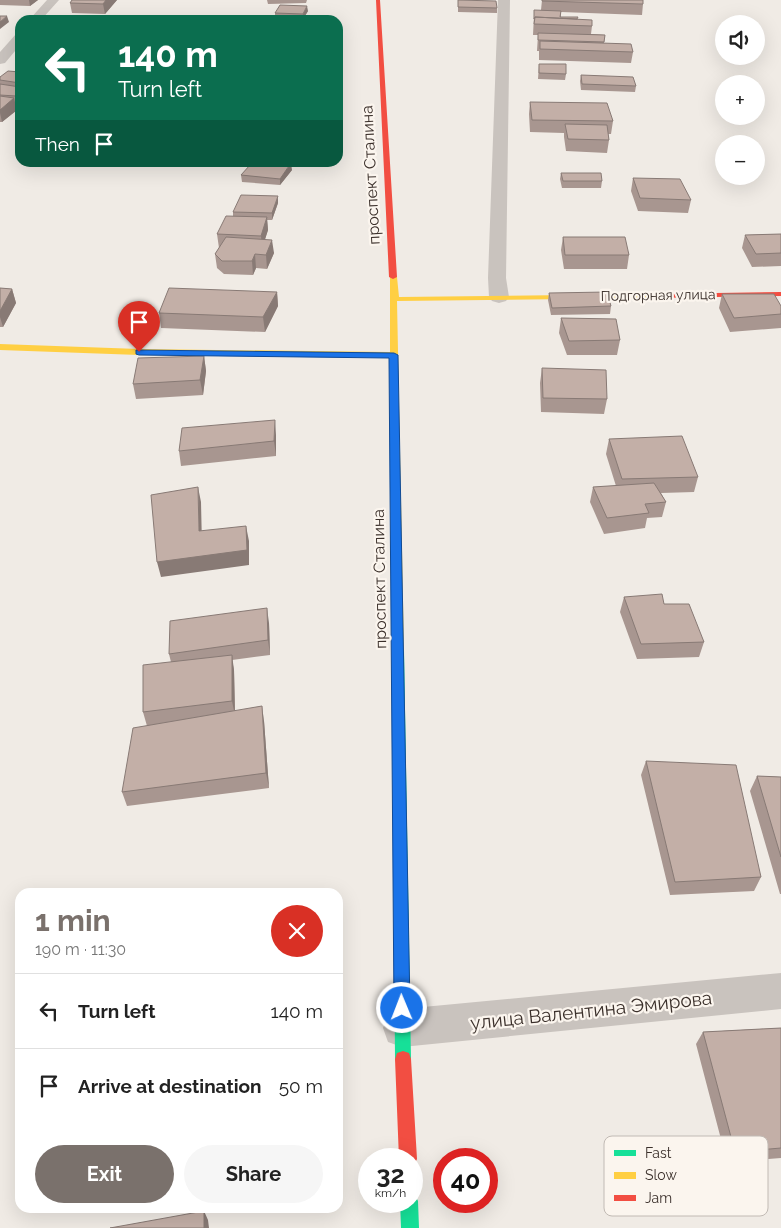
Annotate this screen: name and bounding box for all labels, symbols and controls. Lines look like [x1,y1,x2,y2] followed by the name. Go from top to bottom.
[715,15,765,185] map controls
[715,15,765,65] button: sound
[118,34,218,75] text: 140 m
[35,35,100,100] icon: left
[715,75,765,125] button: +
[118,76,202,102] text: Turn left
[357,105,384,245] street label: проспект Сталина
[90,130,118,158] icon: arrive
[35,133,80,155] text: Then
[715,135,765,185] button: −
[600,286,716,304] street label: Подгорная улица
[118,301,160,352] pin
[125,308,153,336] icon: arrive
[369,509,390,649] street label: проспект Сталина
[35,903,111,938] text: 1 min
[271,905,323,957] button: close
[35,940,126,959] text: 190 m · 11:30
[375,981,427,1033] position arrow
[469,986,713,1034] street label: улица Валентина Эмирова
[35,997,63,1025] icon: left
[78,1000,155,1022] text: Turn left
[271,1000,323,1022] text: 140 m
[35,1072,63,1100] icon: arrive
[78,1075,262,1097] text: Arrive at destination
[279,1075,323,1097] text: 50 m
[604,1136,768,1216] legend
[35,1145,174,1203] button: Exit
[184,1145,323,1203] button: Share
[645,1145,672,1161] text: Fast
[433,1148,498,1213] speed limit sign: 40
[376,1159,405,1189] text: 32
[645,1167,677,1183] text: Slow
[375,1186,406,1200] text: km/h
[645,1190,672,1206] text: Jam

